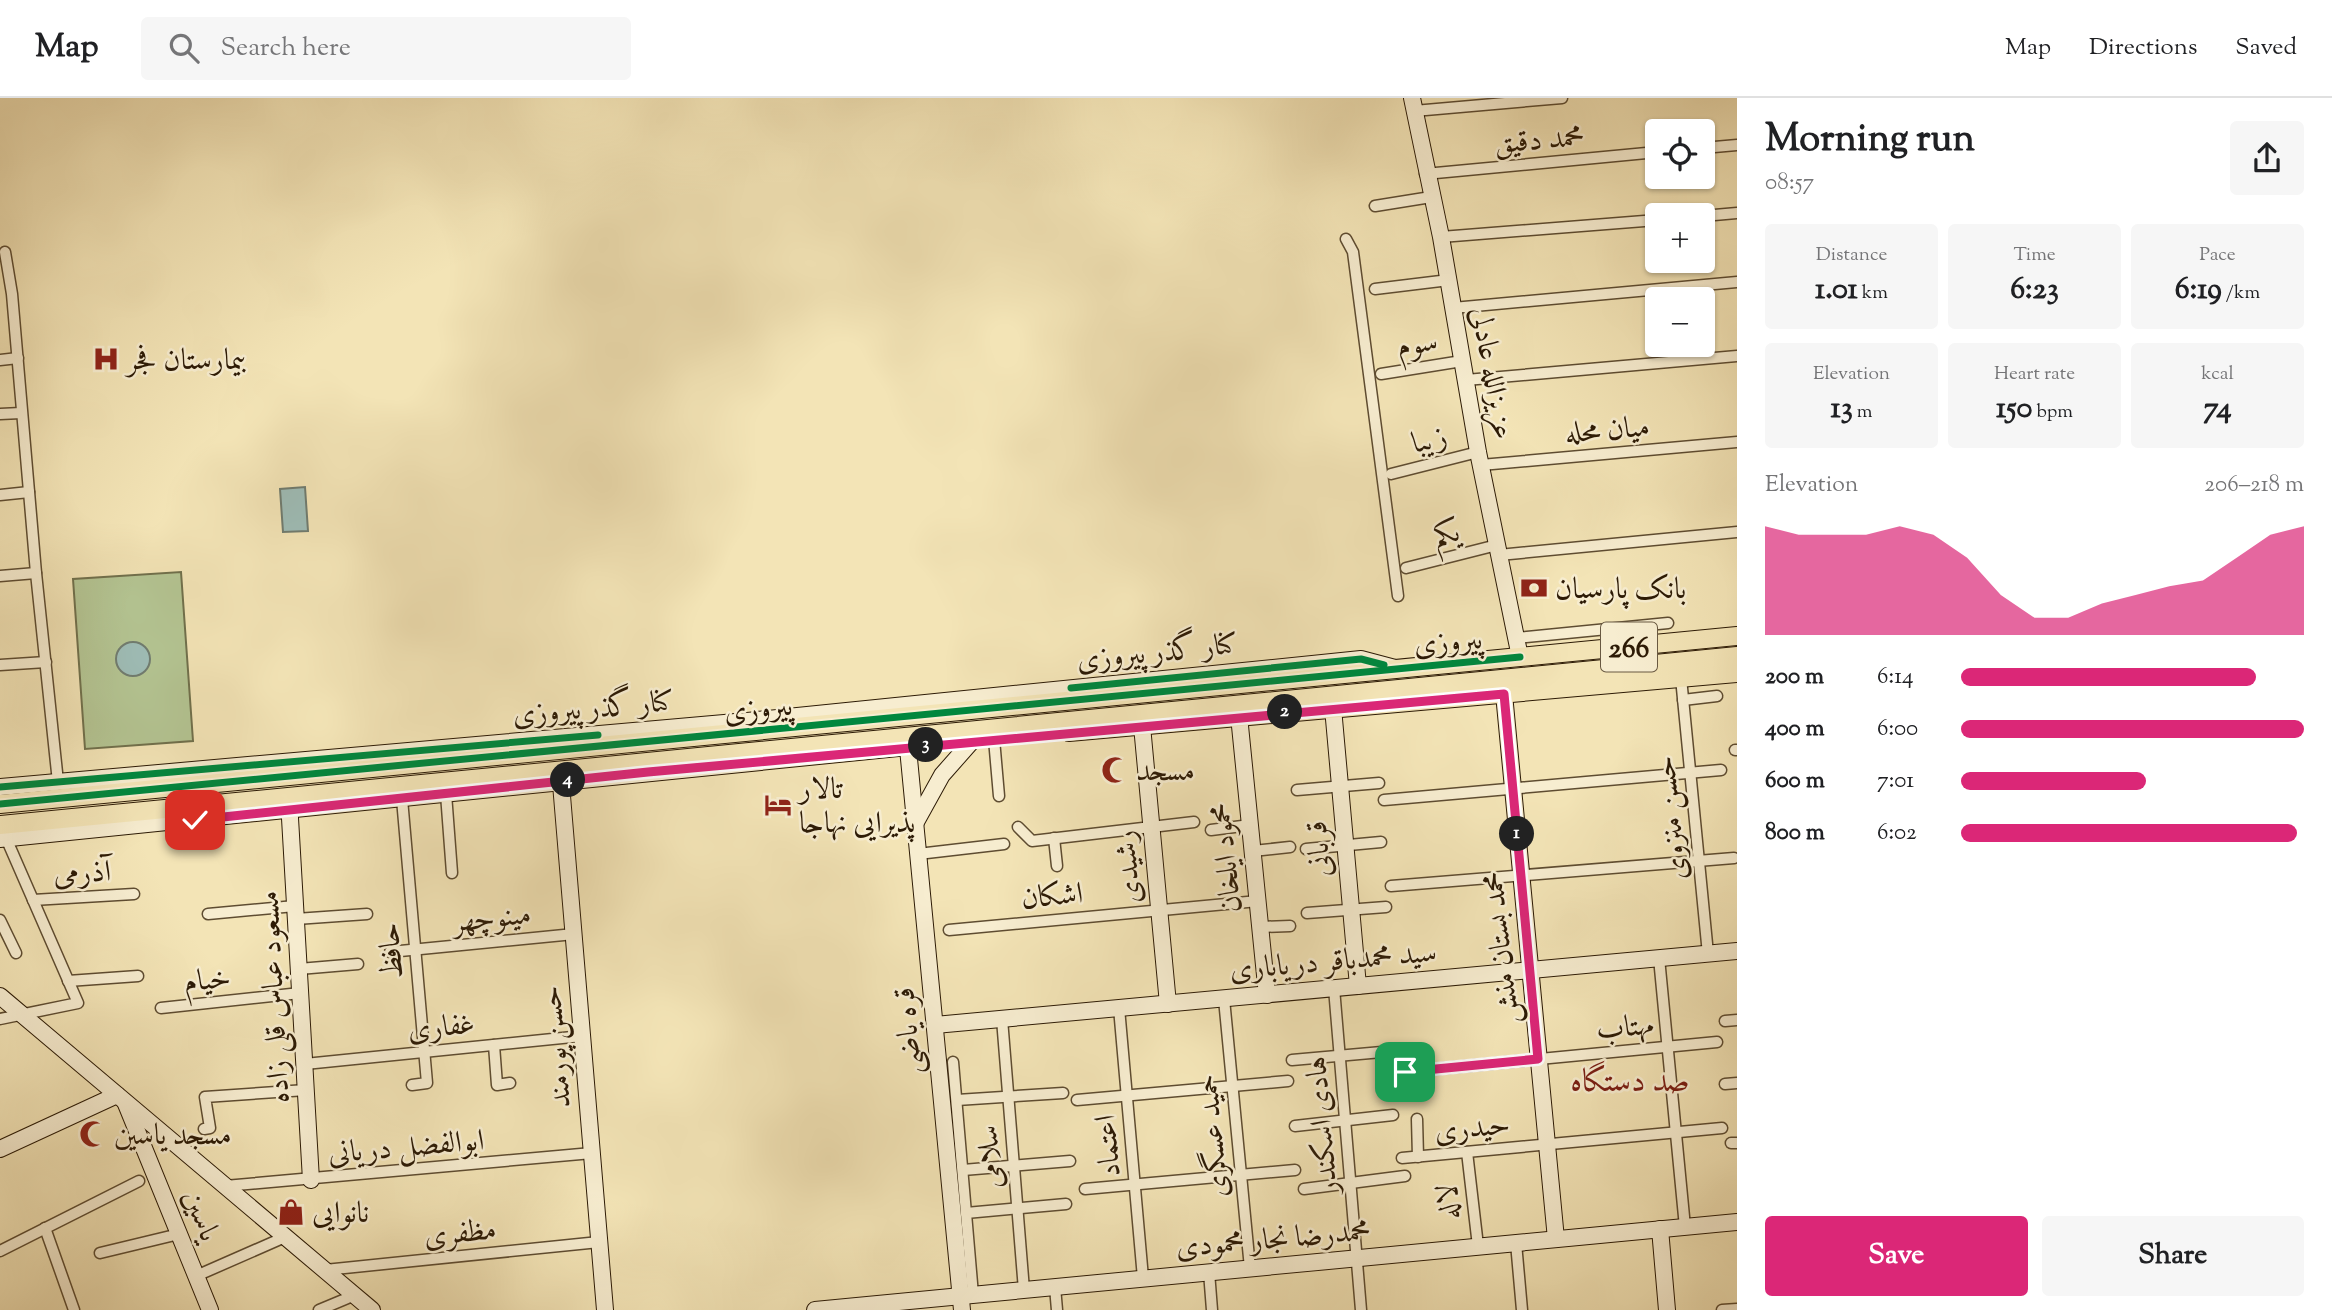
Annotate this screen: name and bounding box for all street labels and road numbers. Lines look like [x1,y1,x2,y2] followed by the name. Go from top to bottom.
[1492,116,1586,167] street label: محمد دقیق
[1458,304,1523,443] street label: عزیزالله عادلی
[1394,321,1441,372] street label: سوم
[1563,406,1652,457] street label: میان محله
[1407,416,1452,467] street label: زیبا
[1429,511,1467,563] street label: یکم
[1412,619,1486,668] street label: پیروزی
[1074,622,1240,683] street label: کنار گذر پیروزی
[1601,622,1657,672] road number: 266
[510,679,676,738] street label: کنار گذر پیروزی
[722,685,796,735] street label: پیروزی
[1645,754,1700,882] street label: حسن منزوی
[1200,801,1255,915] street label: محمود ایلخان
[1297,819,1344,879] street label: قربانی
[1105,828,1154,905] street label: رشیدی
[52,851,116,897] street label: آذرمی
[1473,869,1532,1026] street label: محمد بستان منش
[1019,873,1085,922] street label: اشکان
[248,889,303,1104] street label: مسعود عباس قلی زاده
[448,894,533,945] street label: مینوچهر
[369,921,416,981] street label: حافظ
[1228,932,1439,993] street label: سید محمدباقر دریاباری
[181,958,233,1007] street label: خیام
[531,984,584,1110] street label: حسن پورمند
[884,986,935,1076] street label: قره یاضی
[405,1004,477,1053] street label: غفاری
[1595,1005,1656,1052] street label: مهتاب
[1296,1054,1351,1198] street label: هادی اسکندر
[1188,1072,1241,1199] street label: حمید عسگری
[1432,1104,1512,1155] street label: حیدری
[1085,1113,1134,1179] street label: اعتماد
[326,1120,486,1177] street label: ابوالفضل دریانی
[967,1123,1016,1190] street label: سلامی
[1427,1181,1474,1222] street label: لاله
[170,1184,230,1249] street label: یاسین
[422,1209,499,1260] street label: مظفری
[1174,1211,1372,1270] street label: محمدرضا نجار محمودی

